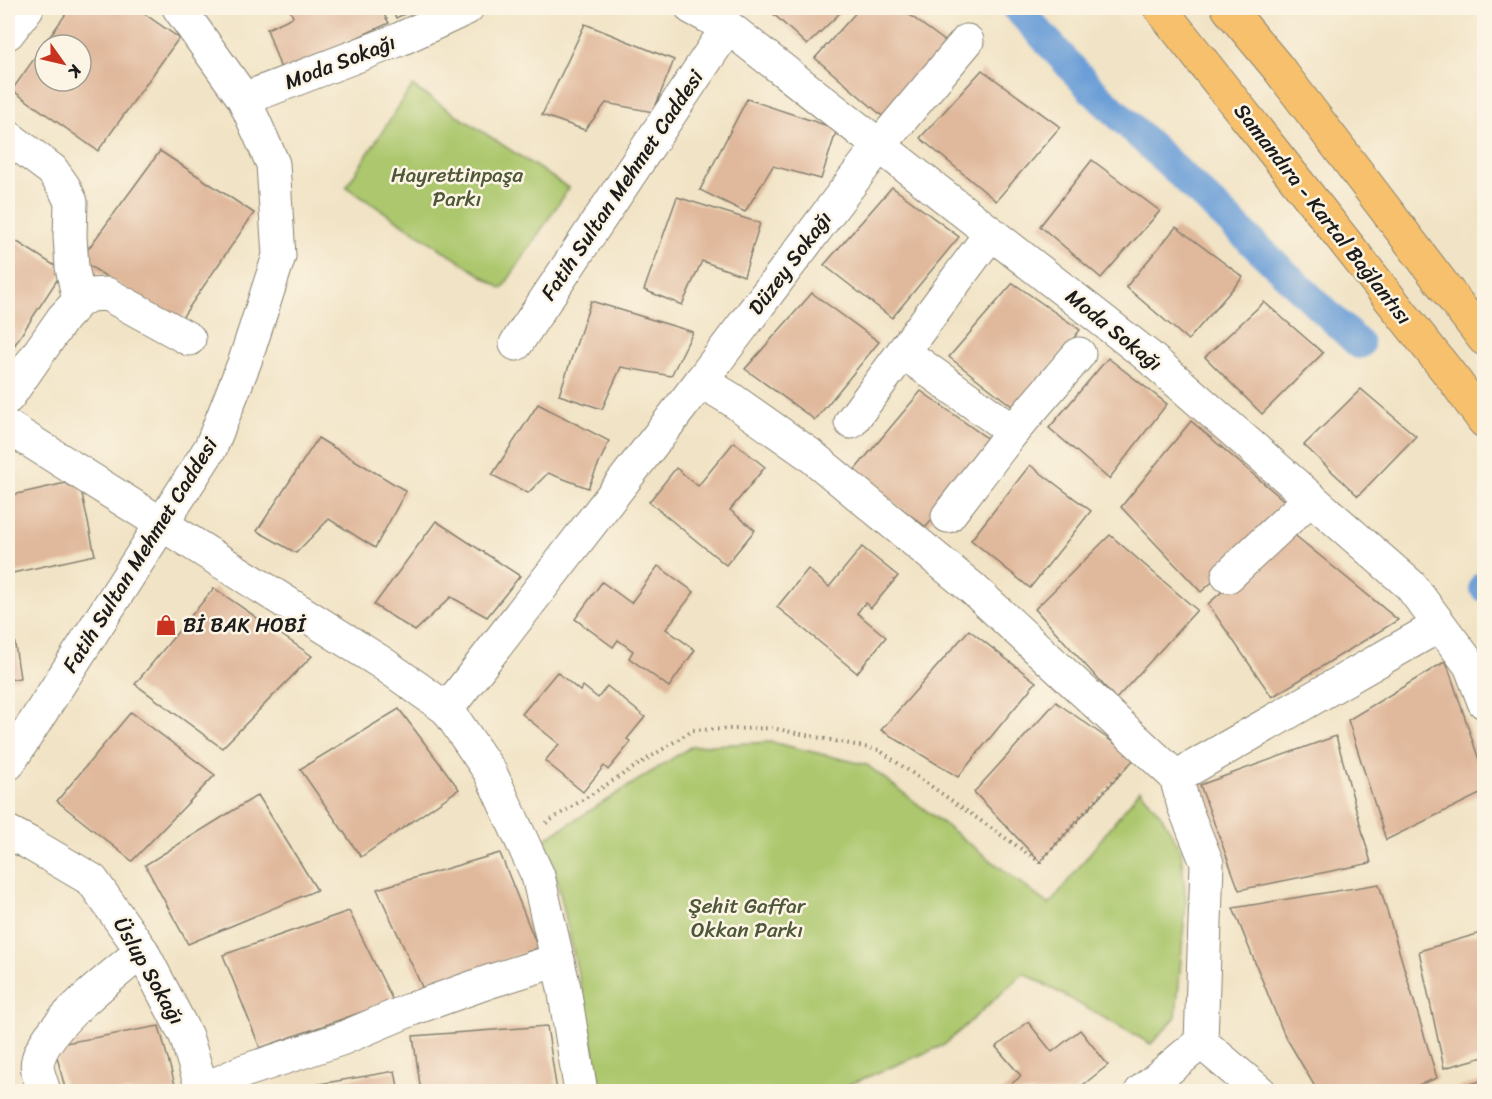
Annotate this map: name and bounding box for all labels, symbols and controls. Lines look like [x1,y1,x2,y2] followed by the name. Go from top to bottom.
[279,23,401,101] street label: Moda Sokağı
[33,33,93,93] north arrow
[60,58,90,84] text: K
[530,61,715,308] street label: Fatih Sultan Mehmet Caddesi
[1224,95,1422,334] street label: Samandıra - Kartal Bağlantısı
[391,156,524,218] park label: Hayrettinpaşa Parkı
[738,202,842,324] street label: Düzey Sokağı
[1057,279,1171,382] street label: Moda Sokağı
[52,428,229,680] street label: Fatih Sultan Mehmet Caddesi
[183,606,307,644] place label: Bİ BAK HOBİ
[154,613,178,637] shop icon: Bİ BAK HOBİ
[689,887,807,949] park label: Şehit Gaffar Okkan Parkı
[103,910,195,1032] street label: Üslup Sokağı

